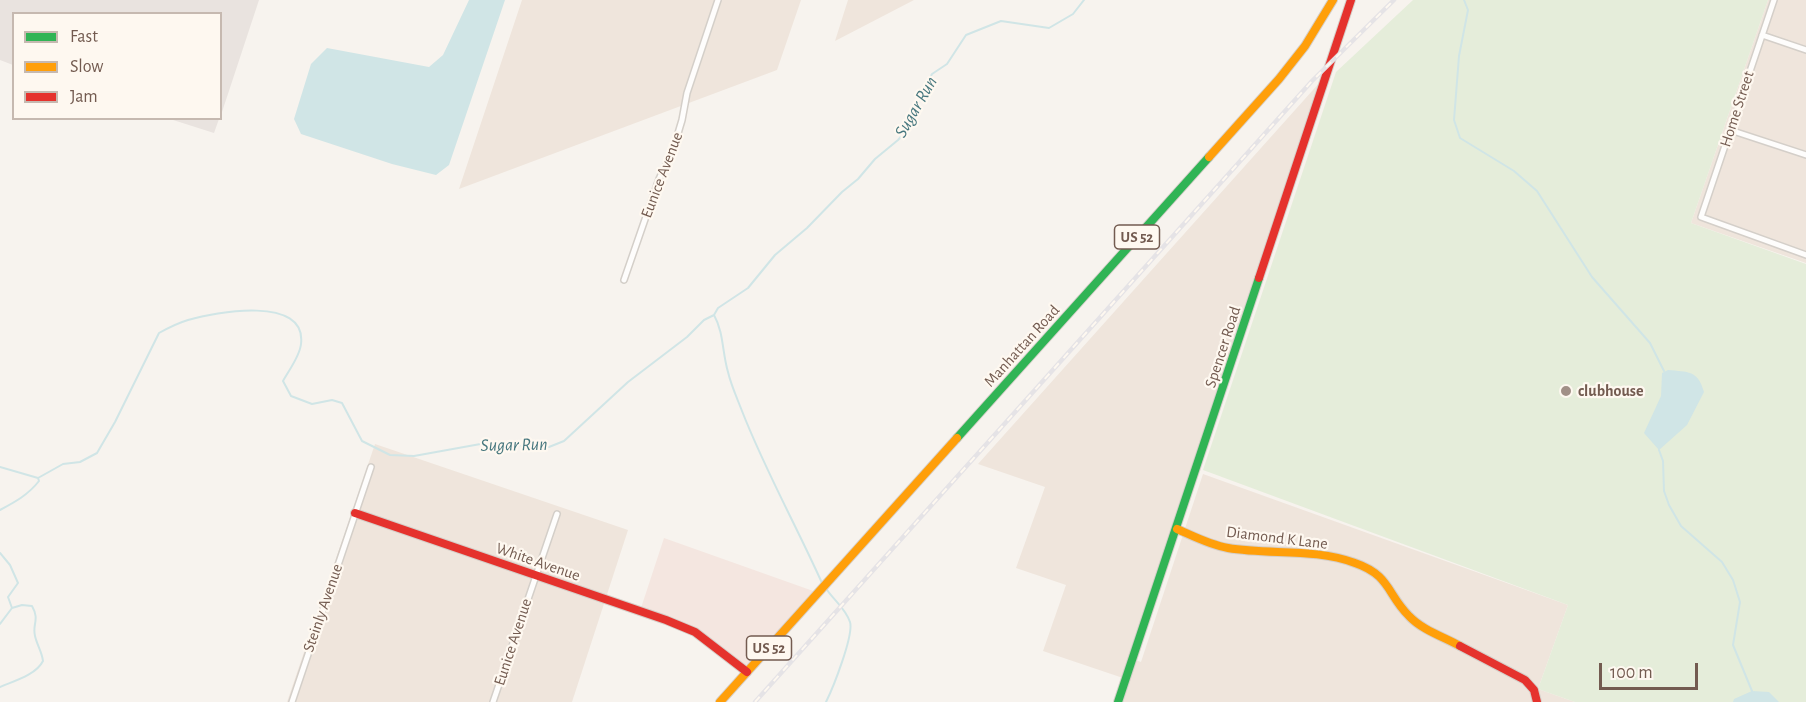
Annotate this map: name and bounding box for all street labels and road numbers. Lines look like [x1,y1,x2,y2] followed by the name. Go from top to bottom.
[1716,69,1758,149] street label: Home Street
[637,129,687,221] street label: Eunice Avenue
[1114,225,1160,249] road number: US 52
[980,301,1064,391] street label: Manhattan Road
[1201,304,1245,390] street label: Spencer Road
[1225,522,1329,554] street label: Diamond K Lane
[493,539,583,585] street label: White Avenue
[299,561,347,655] street label: Steinly Avenue
[490,596,536,688] street label: Eunice Avenue
[746,636,792,660] road number: US 52

